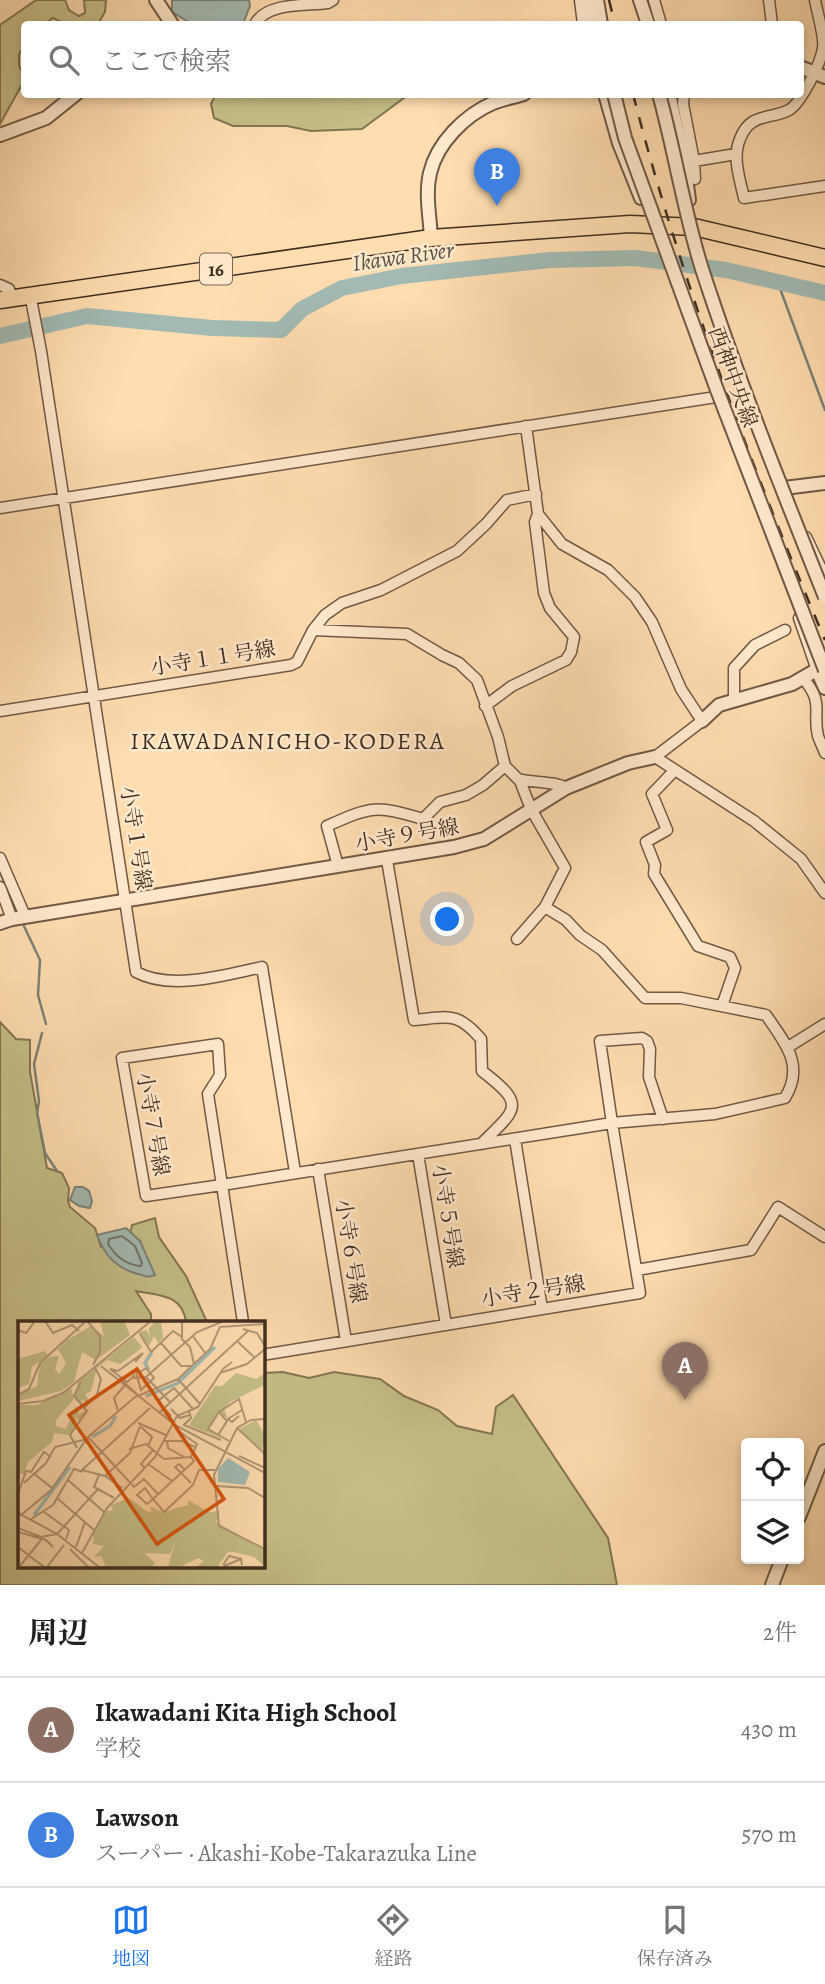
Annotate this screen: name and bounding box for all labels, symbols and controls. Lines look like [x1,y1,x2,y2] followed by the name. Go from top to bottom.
[21,21,804,98] search box
[45,41,83,79] icon: search
[101,44,231,79] text: ここで検索
[474,148,520,206] pin: B
[350,234,457,279] water label: Ikawa River
[200,254,232,284] road number: 16
[702,323,764,431] street label: 西神中央線
[149,634,277,682] street label: 小寺１１号線
[130,725,446,757] district label: IKAWADANICHO-KODERA
[114,784,158,892] street label: 小寺１号線
[353,812,461,858] street label: 小寺９号線
[430,902,464,936] your location
[130,1070,176,1178] street label: 小寺７号線
[426,1162,470,1270] street label: 小寺５号線
[329,1197,373,1305] street label: 小寺６号線
[479,1269,587,1313] street label: 小寺２号線
[18,1321,264,1568] inset map
[662,1342,708,1400] pin: A
[741,1438,804,1564] map controls
[741,1438,804,1501] button: locate
[741,1501,804,1564] button: layers
[28,1613,88,1653] text: 周辺
[763,1617,797,1648] text: 2件
[95,1695,396,1730] text: Ikawadani Kita High School
[44,1714,58,1745] text: A
[741,1714,797,1745] text: 430 m
[95,1733,141,1764] text: 学校
[95,1800,179,1835] text: Lawson
[44,1819,58,1850] text: B
[742,1819,797,1850] text: 570 m
[95,1838,477,1869] text: スーパー · Akashi-Kobe-Takarazuka Line
[112,1901,150,1972] tab: 地図
[374,1901,413,1972] tab: 経路
[637,1901,713,1972] tab: 保存済み

